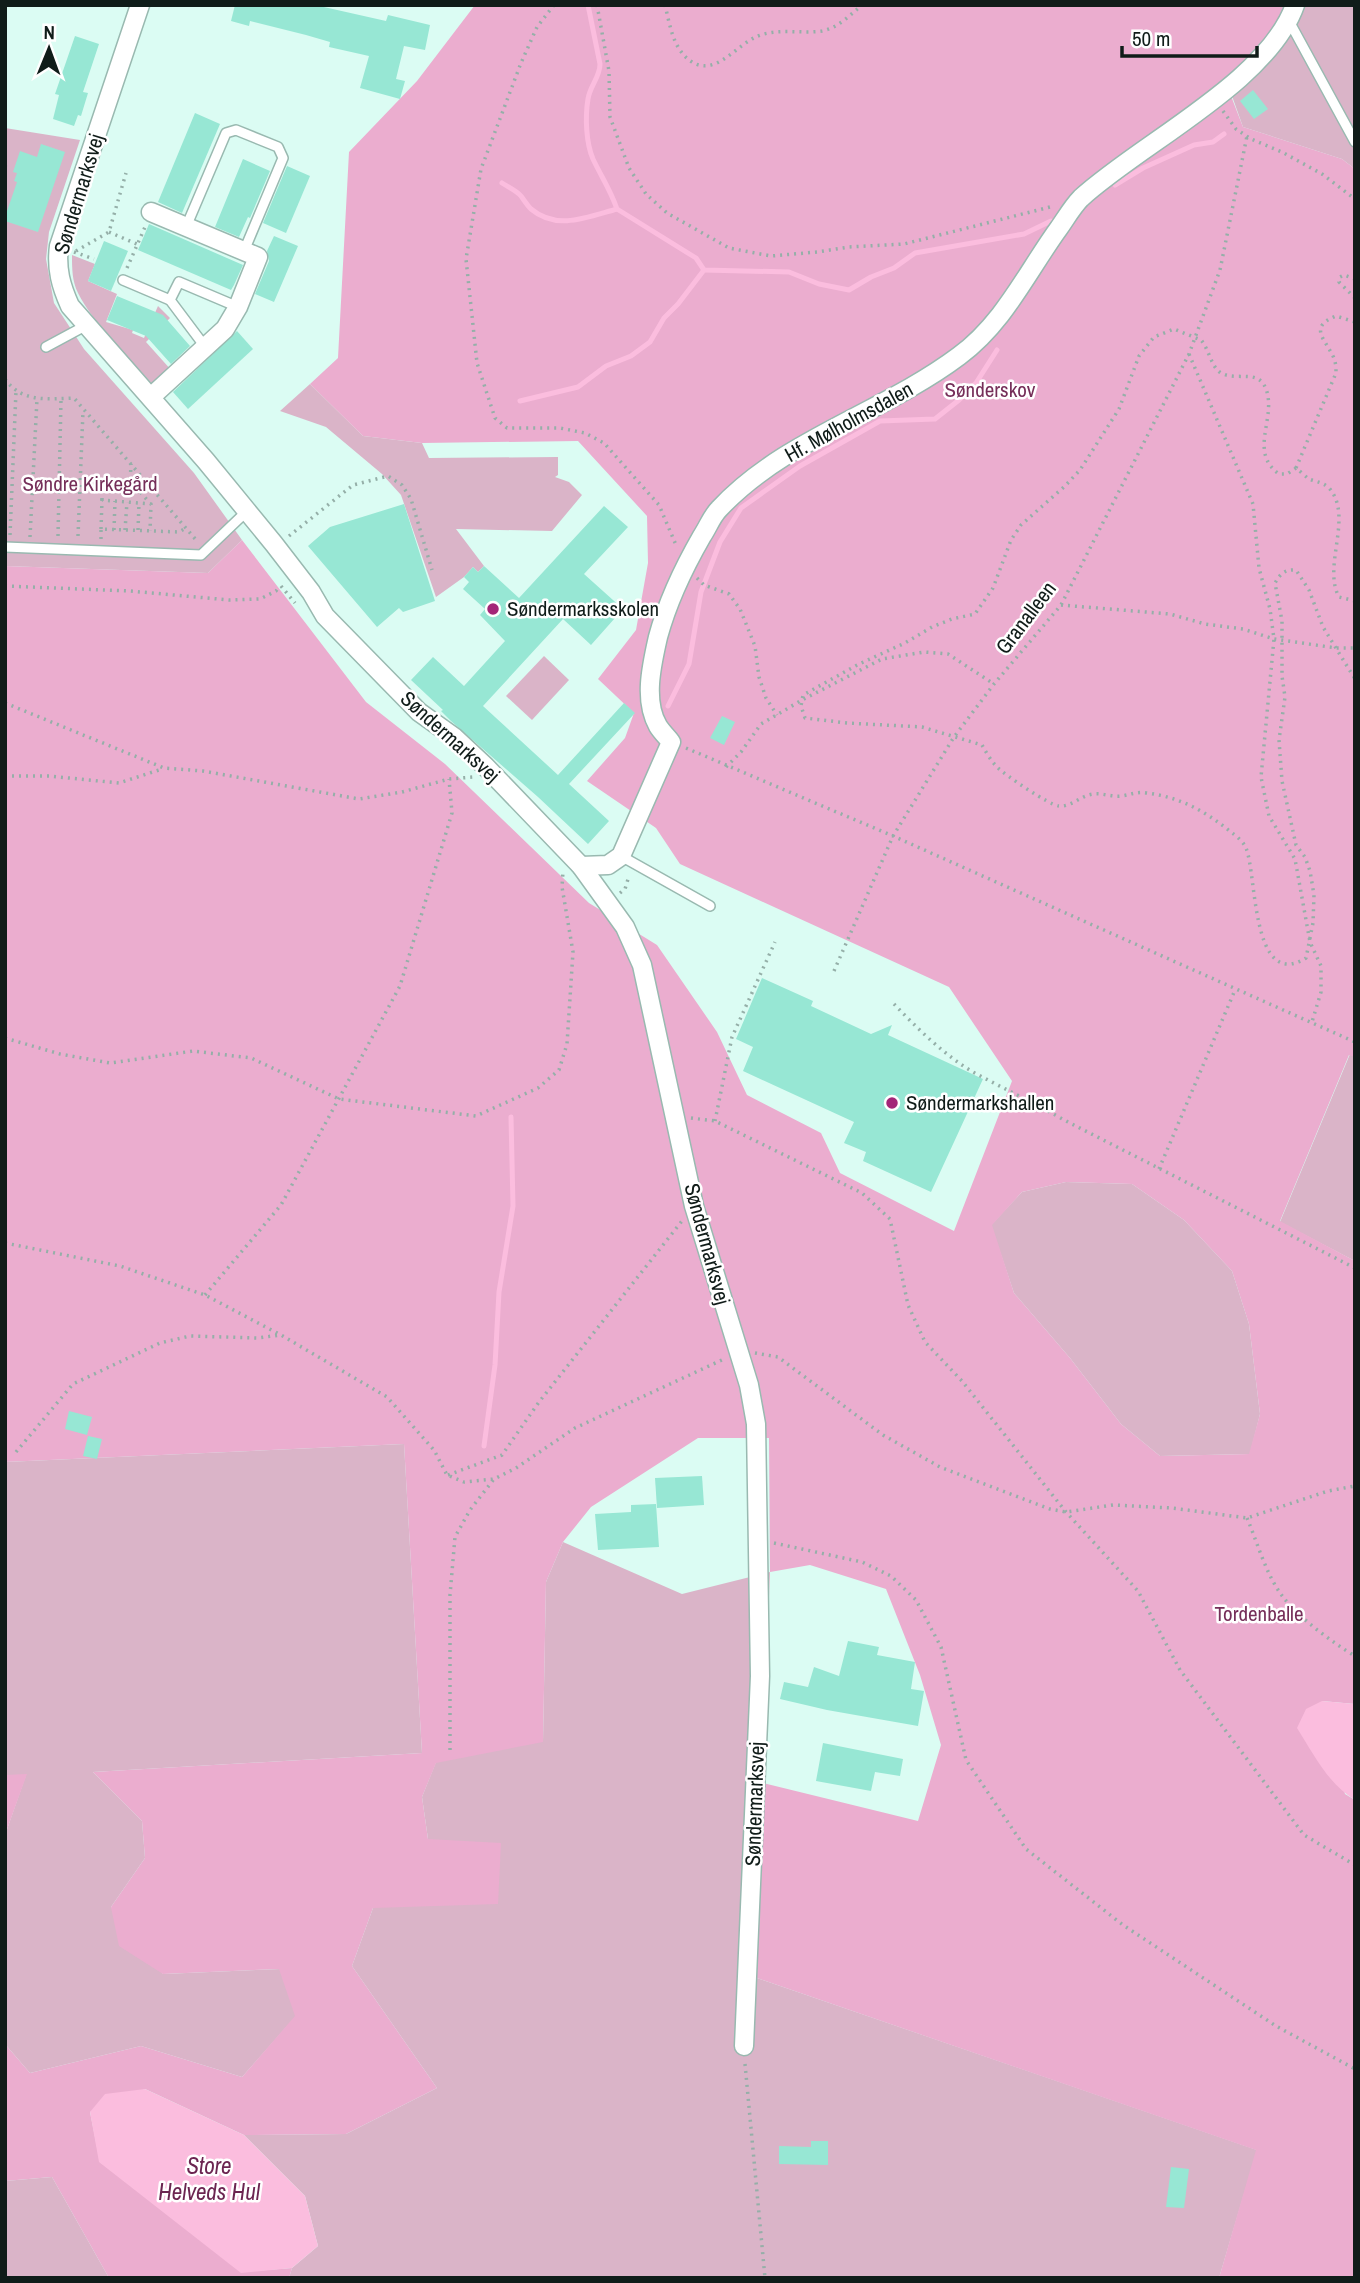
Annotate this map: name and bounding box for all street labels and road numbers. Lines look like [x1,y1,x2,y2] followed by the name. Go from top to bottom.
[46,130,111,258] street label: Søndermarksvej
[779,374,918,469] street label: Hf. Mølholmsdalen
[989,575,1063,660] street label: Granalleen
[394,684,506,789] street label: Søndermarksvej
[677,1180,738,1308] street label: Søndermarksvej
[738,1741,771,1867] street label: Søndermarksvej

